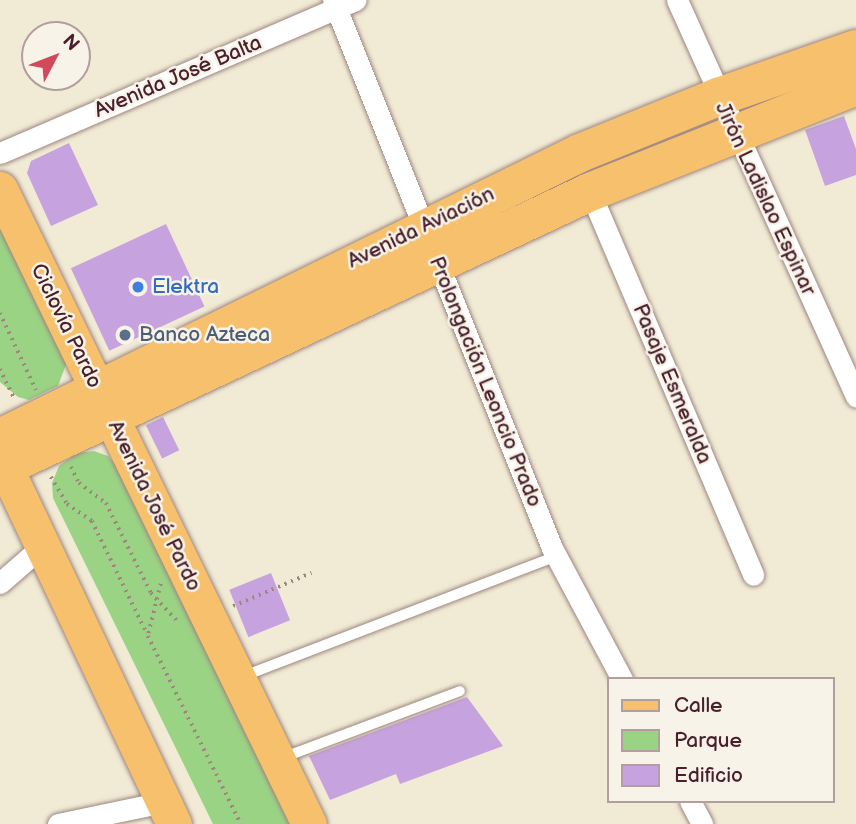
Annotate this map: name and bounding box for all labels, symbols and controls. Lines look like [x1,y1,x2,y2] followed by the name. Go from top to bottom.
[21,21,91,91] north arrow
[57,30,84,56] text: N
[90,30,266,124] street label: Avenida José Balta
[709,98,821,300] street label: Jirón Ladislao Espinar
[344,182,498,274] street label: Avenida Aviación
[423,253,547,511] street label: Prolongación Leoncio Prado
[25,260,107,392] street label: Ciclovía Pardo
[152,274,219,300] place label: Elektra
[130,279,146,295] marker: Elektra
[627,300,717,468] street label: Pasaje Esmeralda
[139,322,270,348] place label: Banco Azteca
[117,327,133,343] marker: Banco Azteca
[102,416,206,596] street label: Avenida José Pardo
[608,677,835,803] legend
[674,693,723,718] text: Calle
[674,728,742,753] text: Parque
[674,763,743,788] text: Edificio

